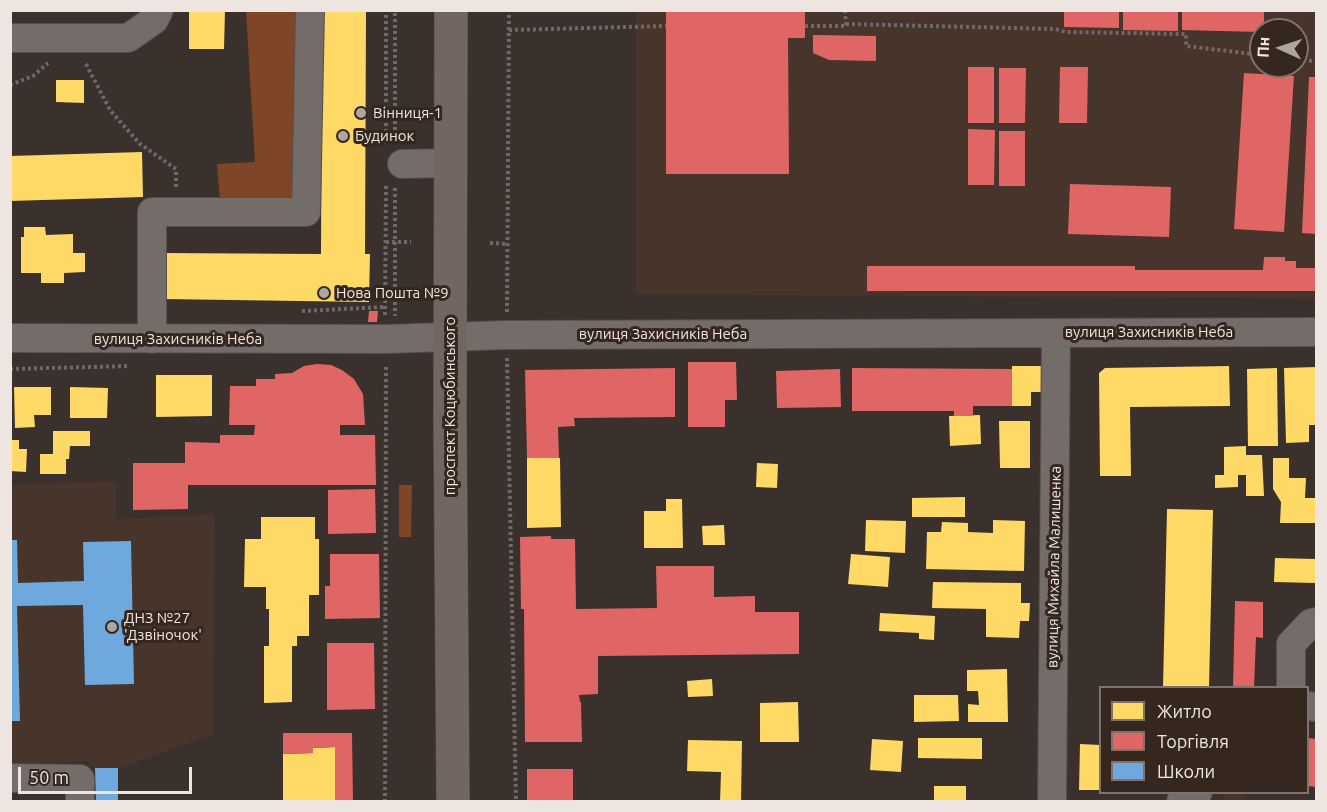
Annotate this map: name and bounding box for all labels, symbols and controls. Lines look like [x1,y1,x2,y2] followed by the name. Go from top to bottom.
[1249,18,1309,78] north arrow
[1253,36,1273,58] text: Пн
[373,104,442,122] place label: Вінниця-1
[354,106,368,120] marker: Вінниця-1
[355,127,414,145] place label: Будинок
[336,129,350,143] marker: Будинок
[336,284,449,302] place label: Нова Пошта №9
[317,286,331,300] marker: Нова Пошта №9
[441,317,459,495] street label: проспект Коцюбинського
[1065,323,1233,341] street label: вулиця Захисників Неба
[579,325,747,343] street label: вулиця Захисників Неба
[94,330,262,348] street label: вулиця Захисників Неба
[1043,466,1065,668] street label: вулиця Михайла Малишенка
[124,609,202,644] place label: ДНЗ №27 'Дзвіночок'
[105,620,119,634] marker: ДНЗ №27 'Дзвіночок'
[1099,686,1309,794] legend
[1157,701,1212,721] text: Житло
[1157,731,1229,751] text: Торгівля
[21,755,195,793] scale bar
[1157,761,1215,781] text: Школи
[29,767,69,787] text: 50 m

